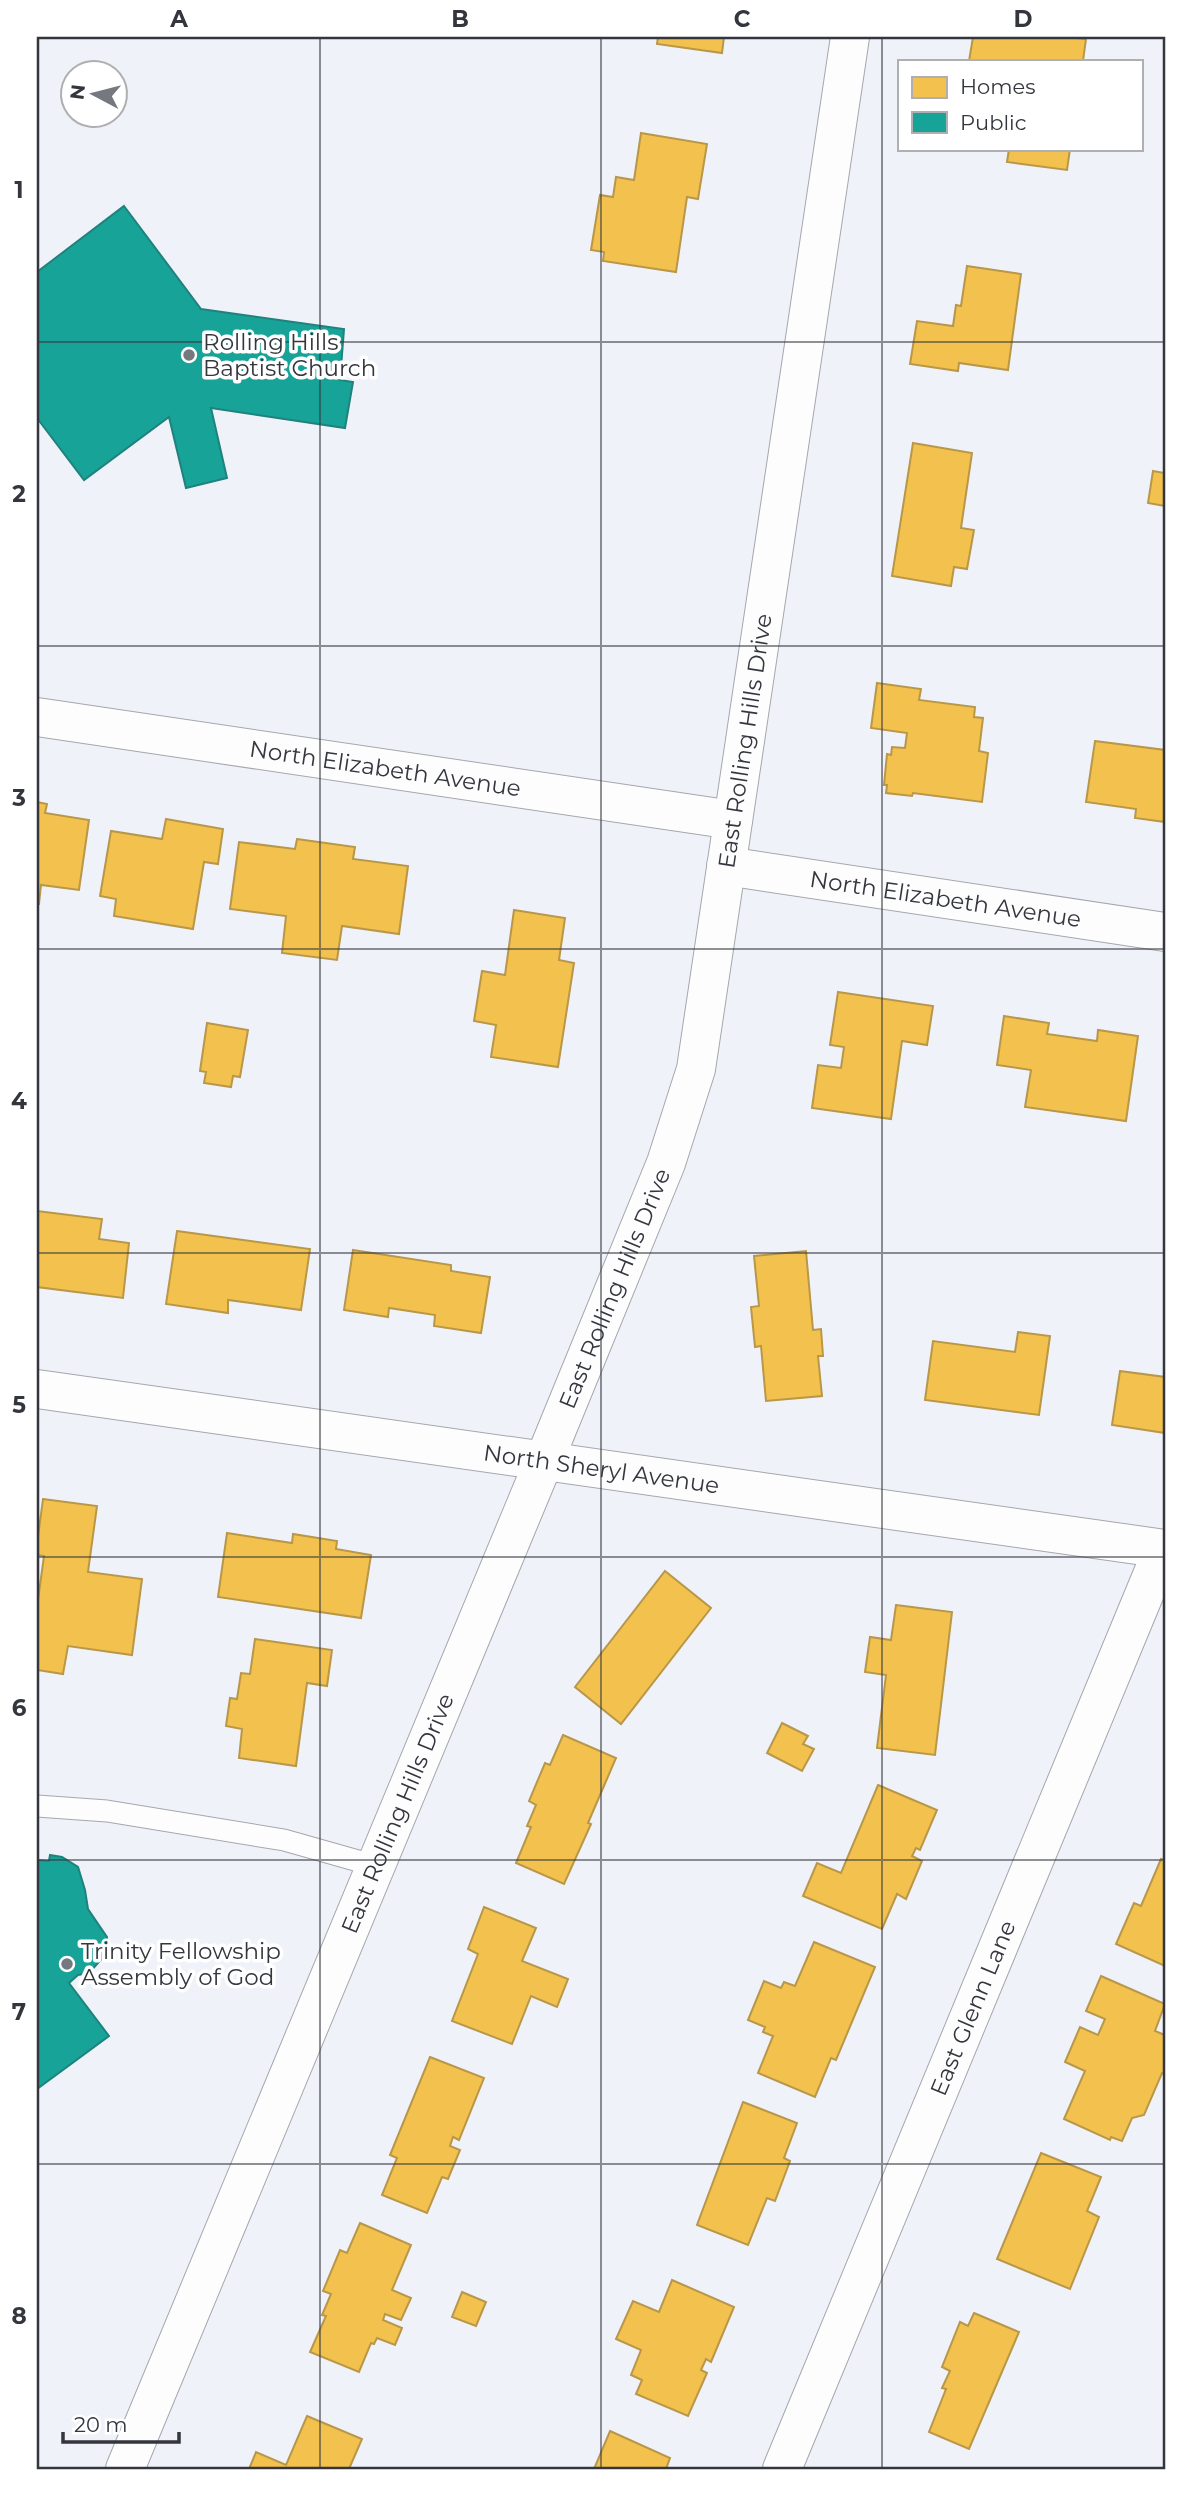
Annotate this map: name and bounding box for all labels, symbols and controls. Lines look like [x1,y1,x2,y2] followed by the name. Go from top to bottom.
[169,5,188,33] text: A
[451,5,469,33] text: B
[734,5,751,33] text: C
[1014,5,1033,33] text: D
[60,60,130,130] north arrow
[898,60,1142,150] legend
[960,74,1035,99] text: Homes
[65,83,90,101] text: N
[960,110,1027,135] text: Public
[14,176,24,204] text: 1
[203,328,376,382] place label: Rolling Hills Baptist Church
[181,347,197,363] marker: Rolling Hills Baptist Church
[12,480,26,508] text: 2
[712,612,778,870] street label: East Rolling Hills Drive
[248,735,523,802] street label: North Elizabeth Avenue
[11,784,26,812] text: 3
[808,865,1083,933] street label: North Elizabeth Avenue
[11,1087,27,1115] text: 4
[553,1164,676,1413] street label: East Rolling Hills Drive
[12,1391,26,1419] text: 5
[482,1438,721,1500] street label: North Sheryl Avenue
[335,1689,460,1938] street label: East Rolling Hills Drive
[12,1694,27,1722] text: 6
[924,1916,1022,2100] street label: East Glenn Lane
[81,1937,281,1991] place label: Trinity Fellowship Assembly of God
[59,1956,75,1972] marker: Trinity Fellowship Assembly of God
[12,1998,26,2026] text: 7
[11,2302,27,2330] text: 8
[63,2401,178,2445] scale bar
[74,2412,128,2437] text: 20 m

